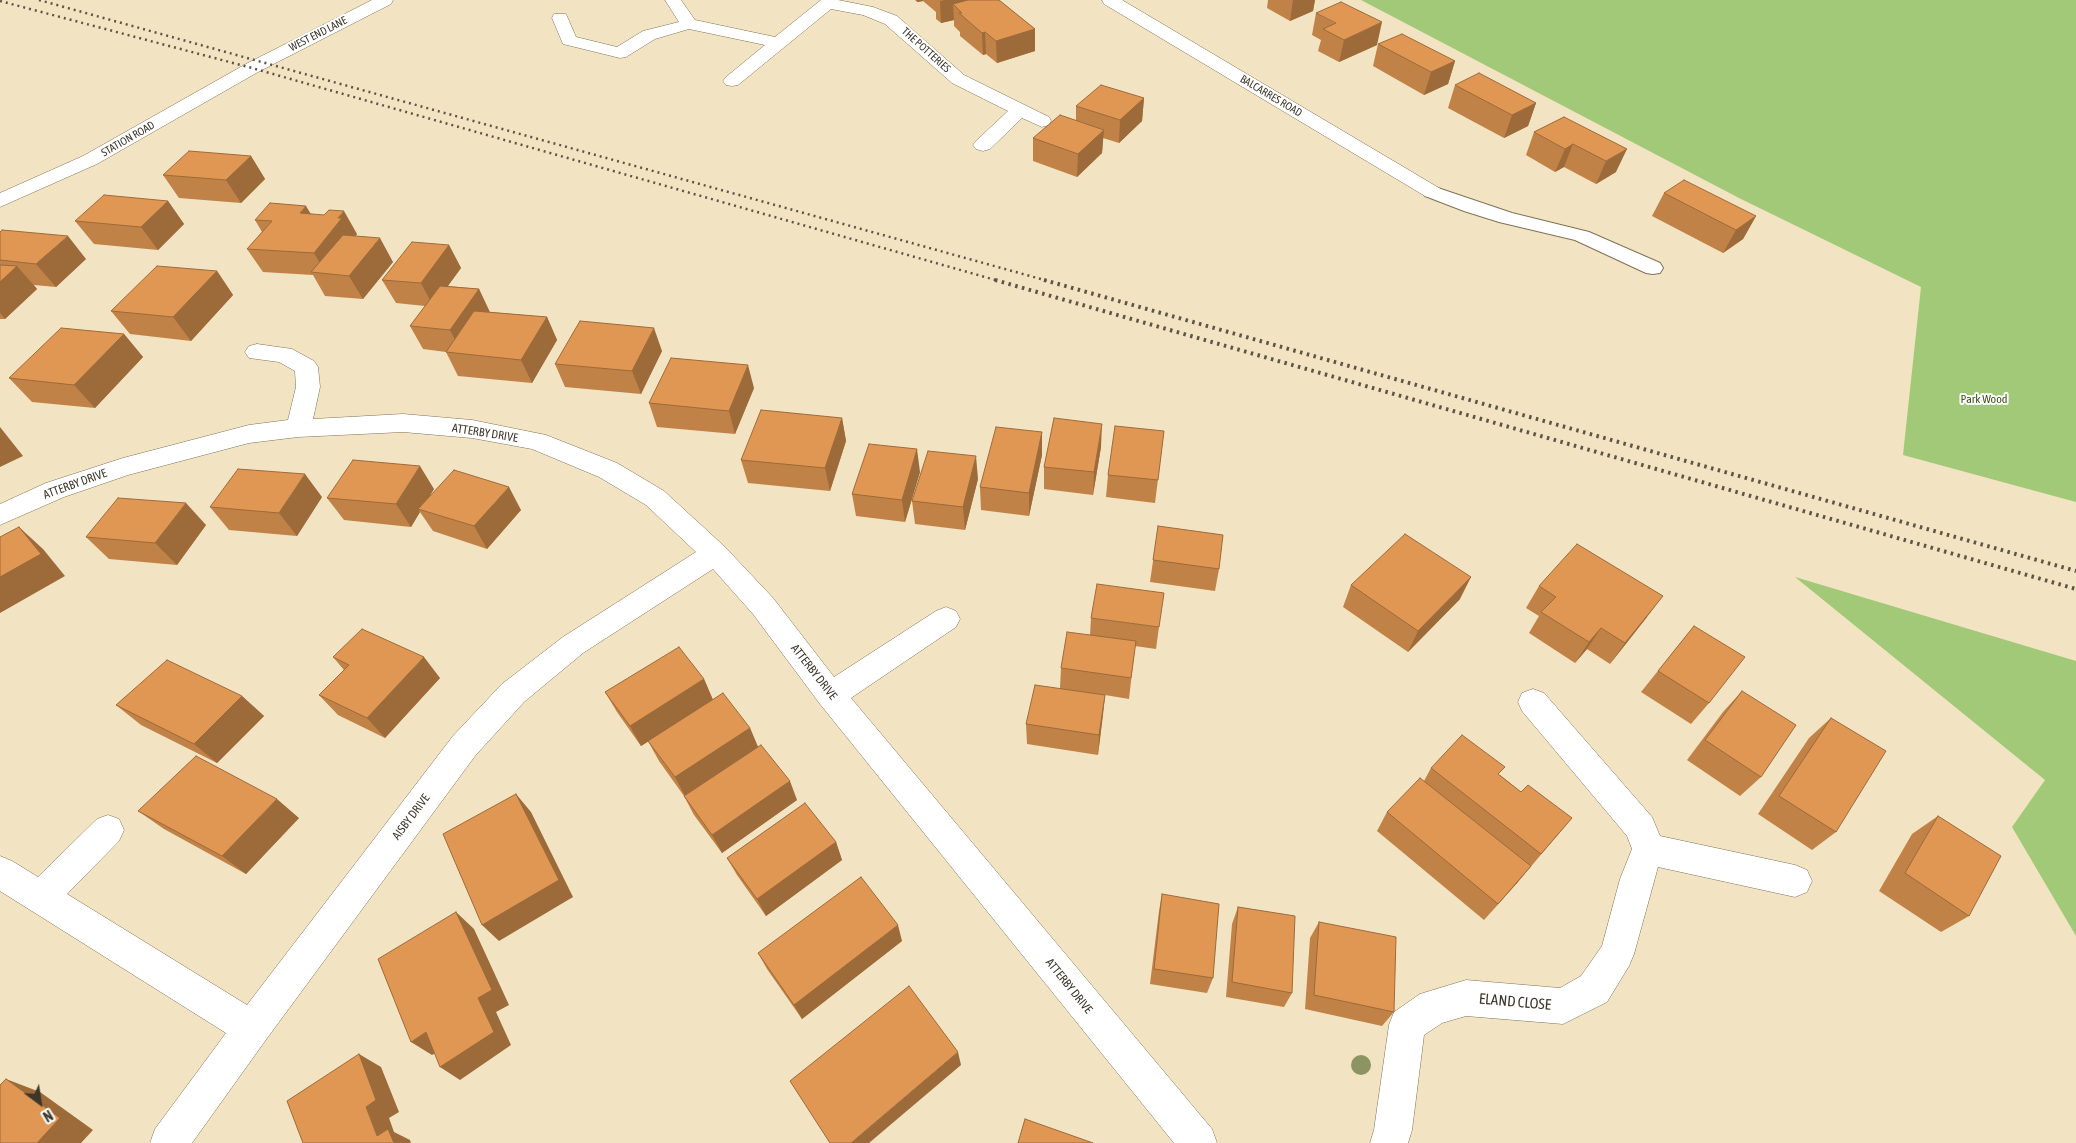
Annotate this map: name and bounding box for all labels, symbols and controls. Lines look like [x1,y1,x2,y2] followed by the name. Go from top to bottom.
[287,14,349,54] street label: WEST END LANE
[899,25,953,75] street label: THE POTTERIES
[1238,72,1304,120] street label: BALCARRES ROAD
[99,118,157,160] street label: STATION ROAD
[1961,392,2007,406] park label: Park Wood
[451,421,519,445] street label: ATTERBY DRIVE
[41,466,109,502] street label: ATTERBY DRIVE
[788,641,840,703] street label: ATTERBY DRIVE
[389,791,433,843] street label: AISBY DRIVE
[1042,956,1096,1016] street label: ATTERBY DRIVE
[1478,990,1552,1014] street label: ELAND CLOSE
[15,1078,65,1128] north arrow
[40,1107,55,1125] text: N

